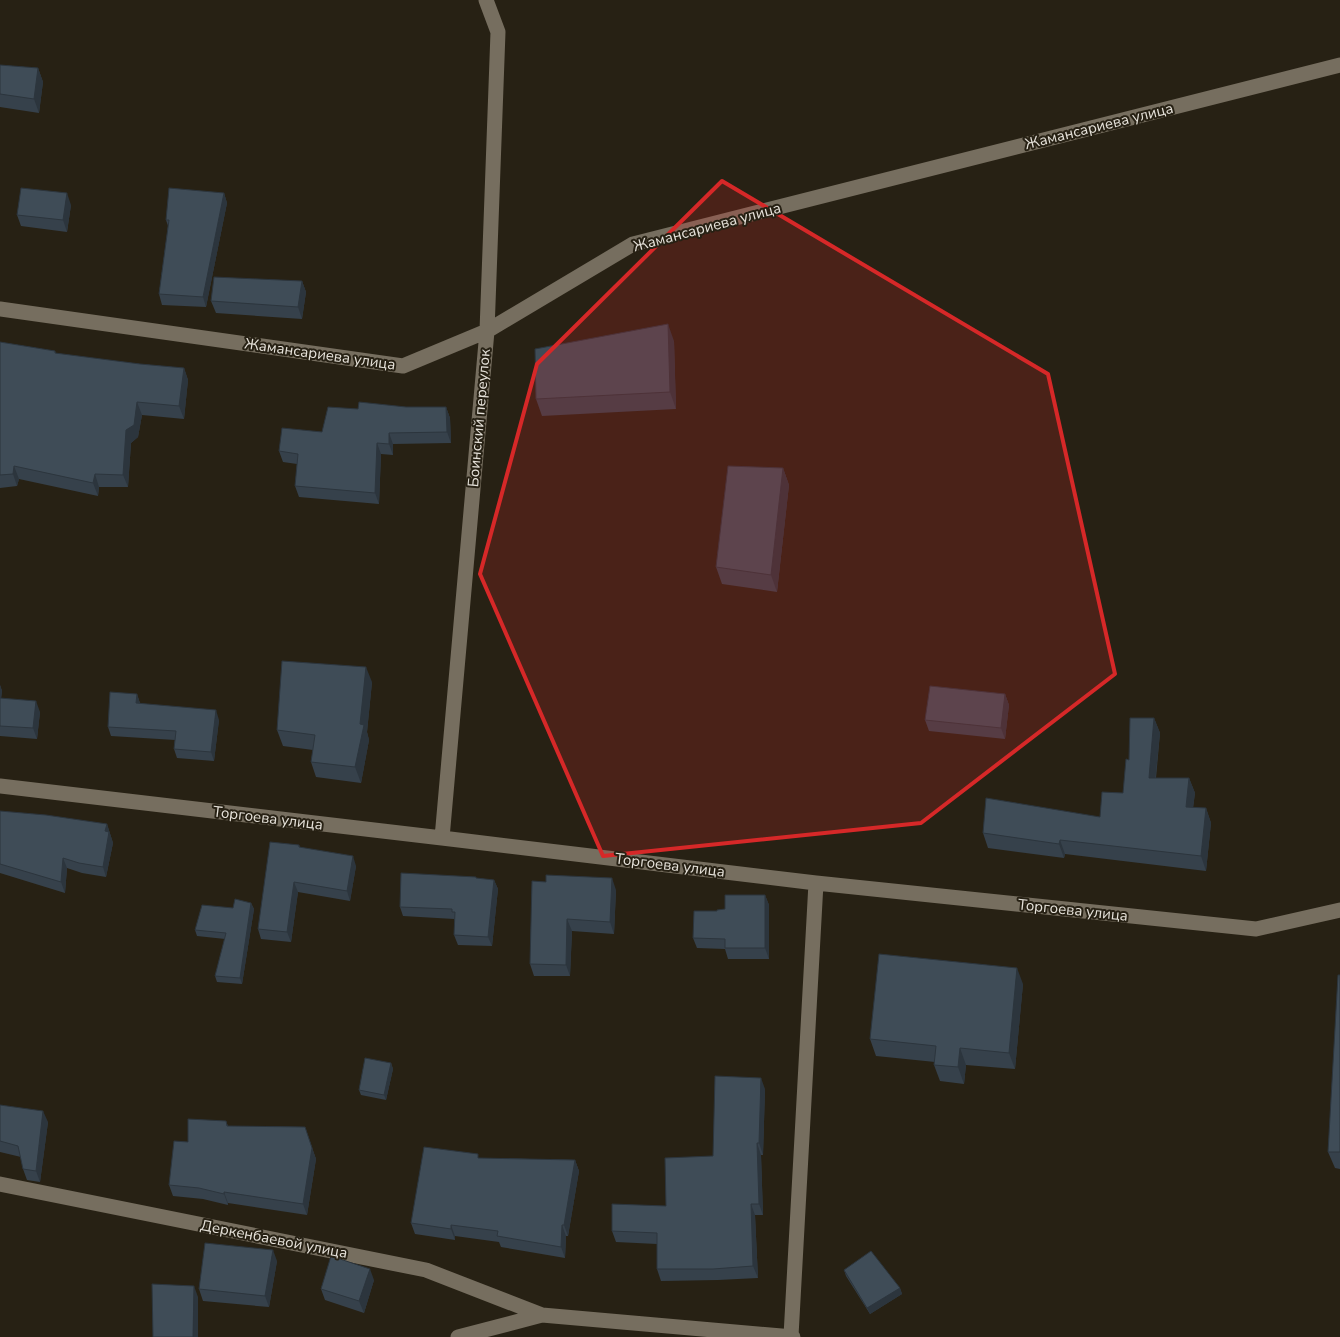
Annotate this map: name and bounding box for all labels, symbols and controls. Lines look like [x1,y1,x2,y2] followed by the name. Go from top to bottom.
[1023,98,1175,154] street label: Жамансариева улица
[631,198,783,256] street label: Жамансариева улица
[243,333,397,375] street label: Жамансариева улица
[463,348,495,488] street label: Боинский переулок
[212,801,324,835] street label: Торгоева улица
[614,848,726,882] street label: Торгоева улица
[1017,894,1129,926] street label: Торгоева улица
[199,1215,349,1263] street label: Деркенбаевой улица

